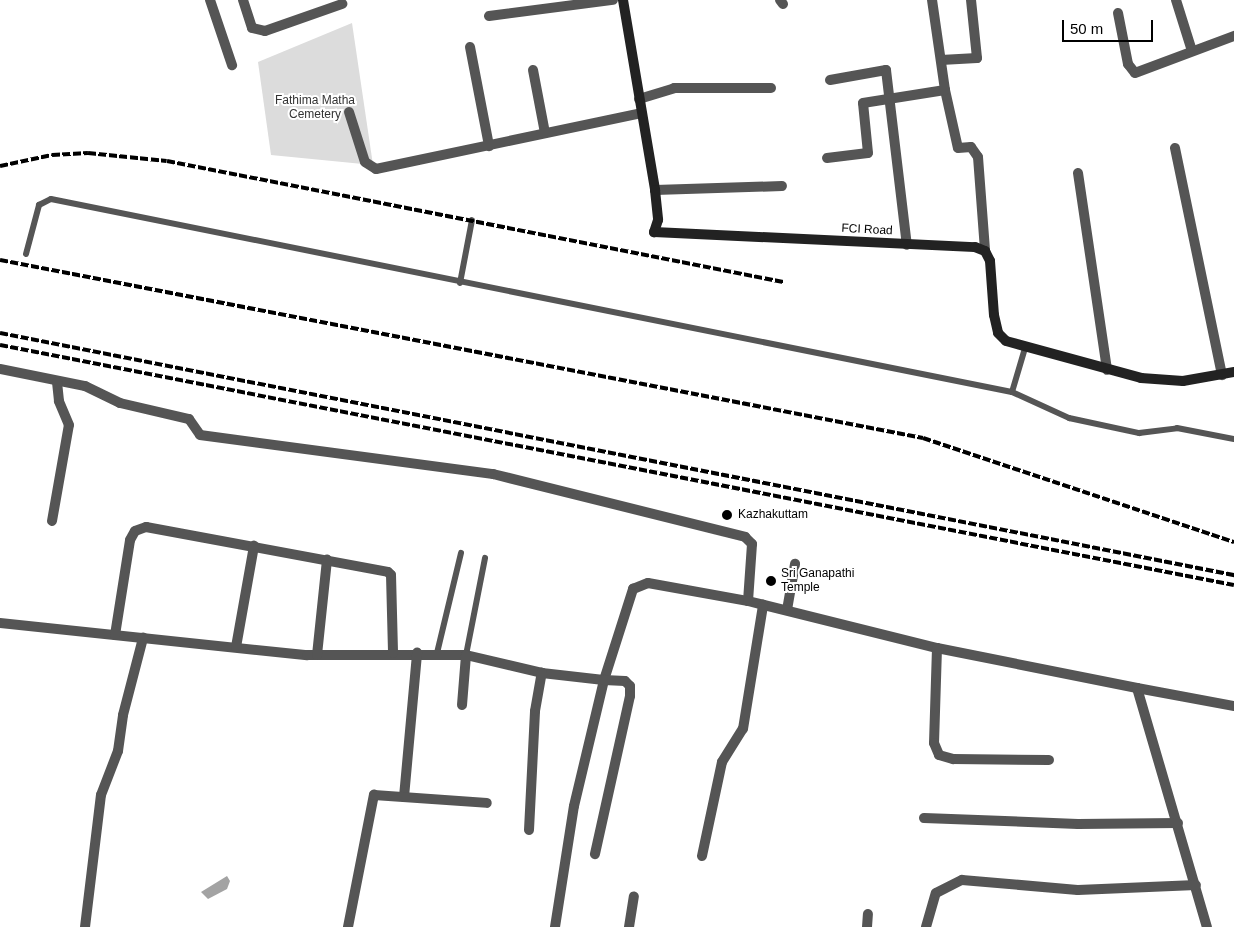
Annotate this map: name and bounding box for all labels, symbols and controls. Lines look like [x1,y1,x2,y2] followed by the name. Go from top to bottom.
[1064,10,1155,42] scale bar
[1070,20,1103,37] text: 50 m
[275,94,355,122] park label: Fathima Matha Cemetery
[841,221,893,239] street label: FCI Road
[720,508,734,522] marker: Kazhakuttam
[738,508,808,522] place label: Kazhakuttam
[781,567,854,595] place label: Sri Ganapathi Temple
[765,575,777,587] marker: Sri Ganapathi Temple

